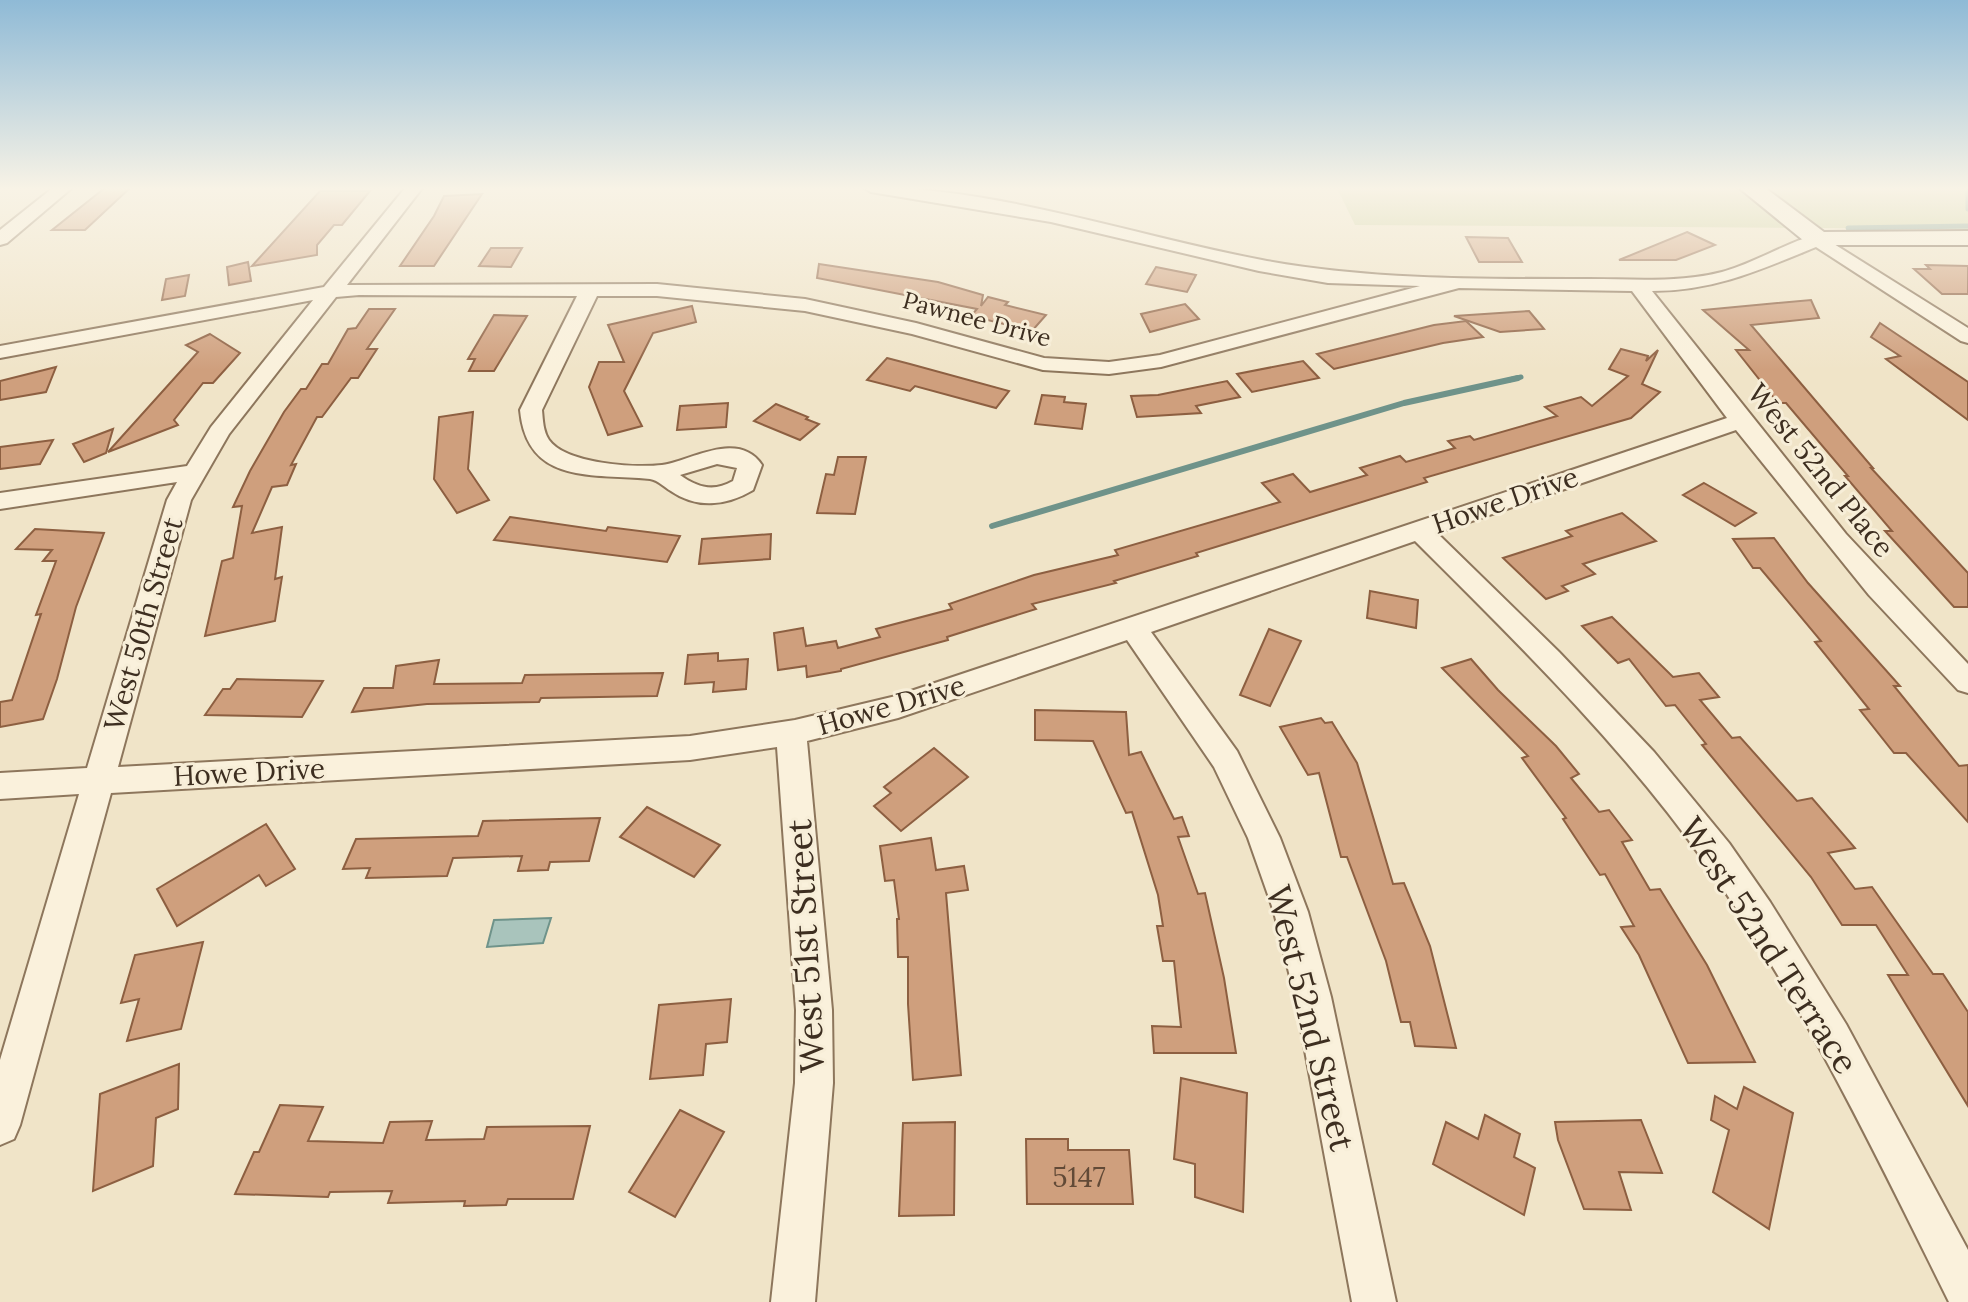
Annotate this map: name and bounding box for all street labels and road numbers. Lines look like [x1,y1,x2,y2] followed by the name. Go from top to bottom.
[899,284,1055,354] street label: Pawnee Drive
[1740,376,1902,564] street label: West 52nd Place
[1427,458,1583,542] street label: Howe Drive
[95,513,191,735] street label: West 50th Street
[813,667,969,743] street label: Howe Drive
[172,750,326,794] street label: Howe Drive
[1670,809,1868,1081] street label: West 52nd Terrace
[777,817,833,1074] street label: West 51st Street
[1257,881,1365,1156] street label: West 52nd Street

